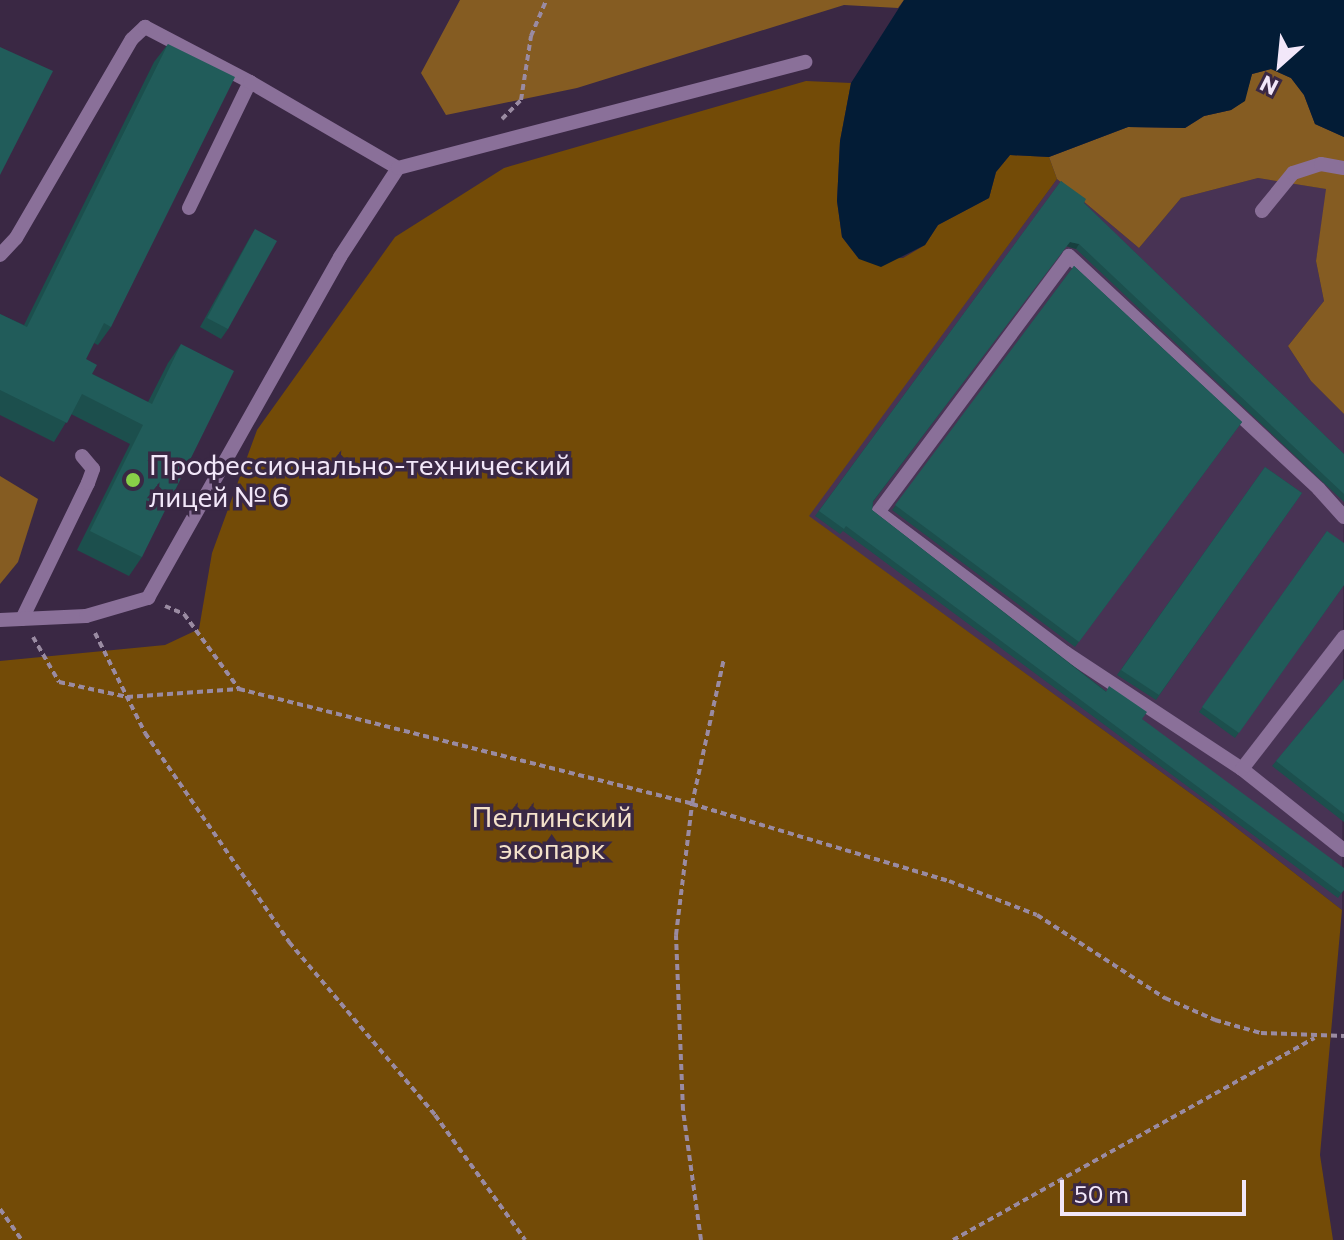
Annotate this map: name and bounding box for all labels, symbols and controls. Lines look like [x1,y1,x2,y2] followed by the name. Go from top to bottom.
[1240,24,1320,104] north arrow
[1255,70,1282,102] text: N
[149,447,571,513] place label: Профессионально-технический лицей № 6
[124,471,142,489] marker: Профессионально-технический лицей № 6
[472,799,632,865] park label: Пеллинский экопарк
[1064,1164,1250,1214] scale bar
[1074,1179,1129,1208] text: 50 m

